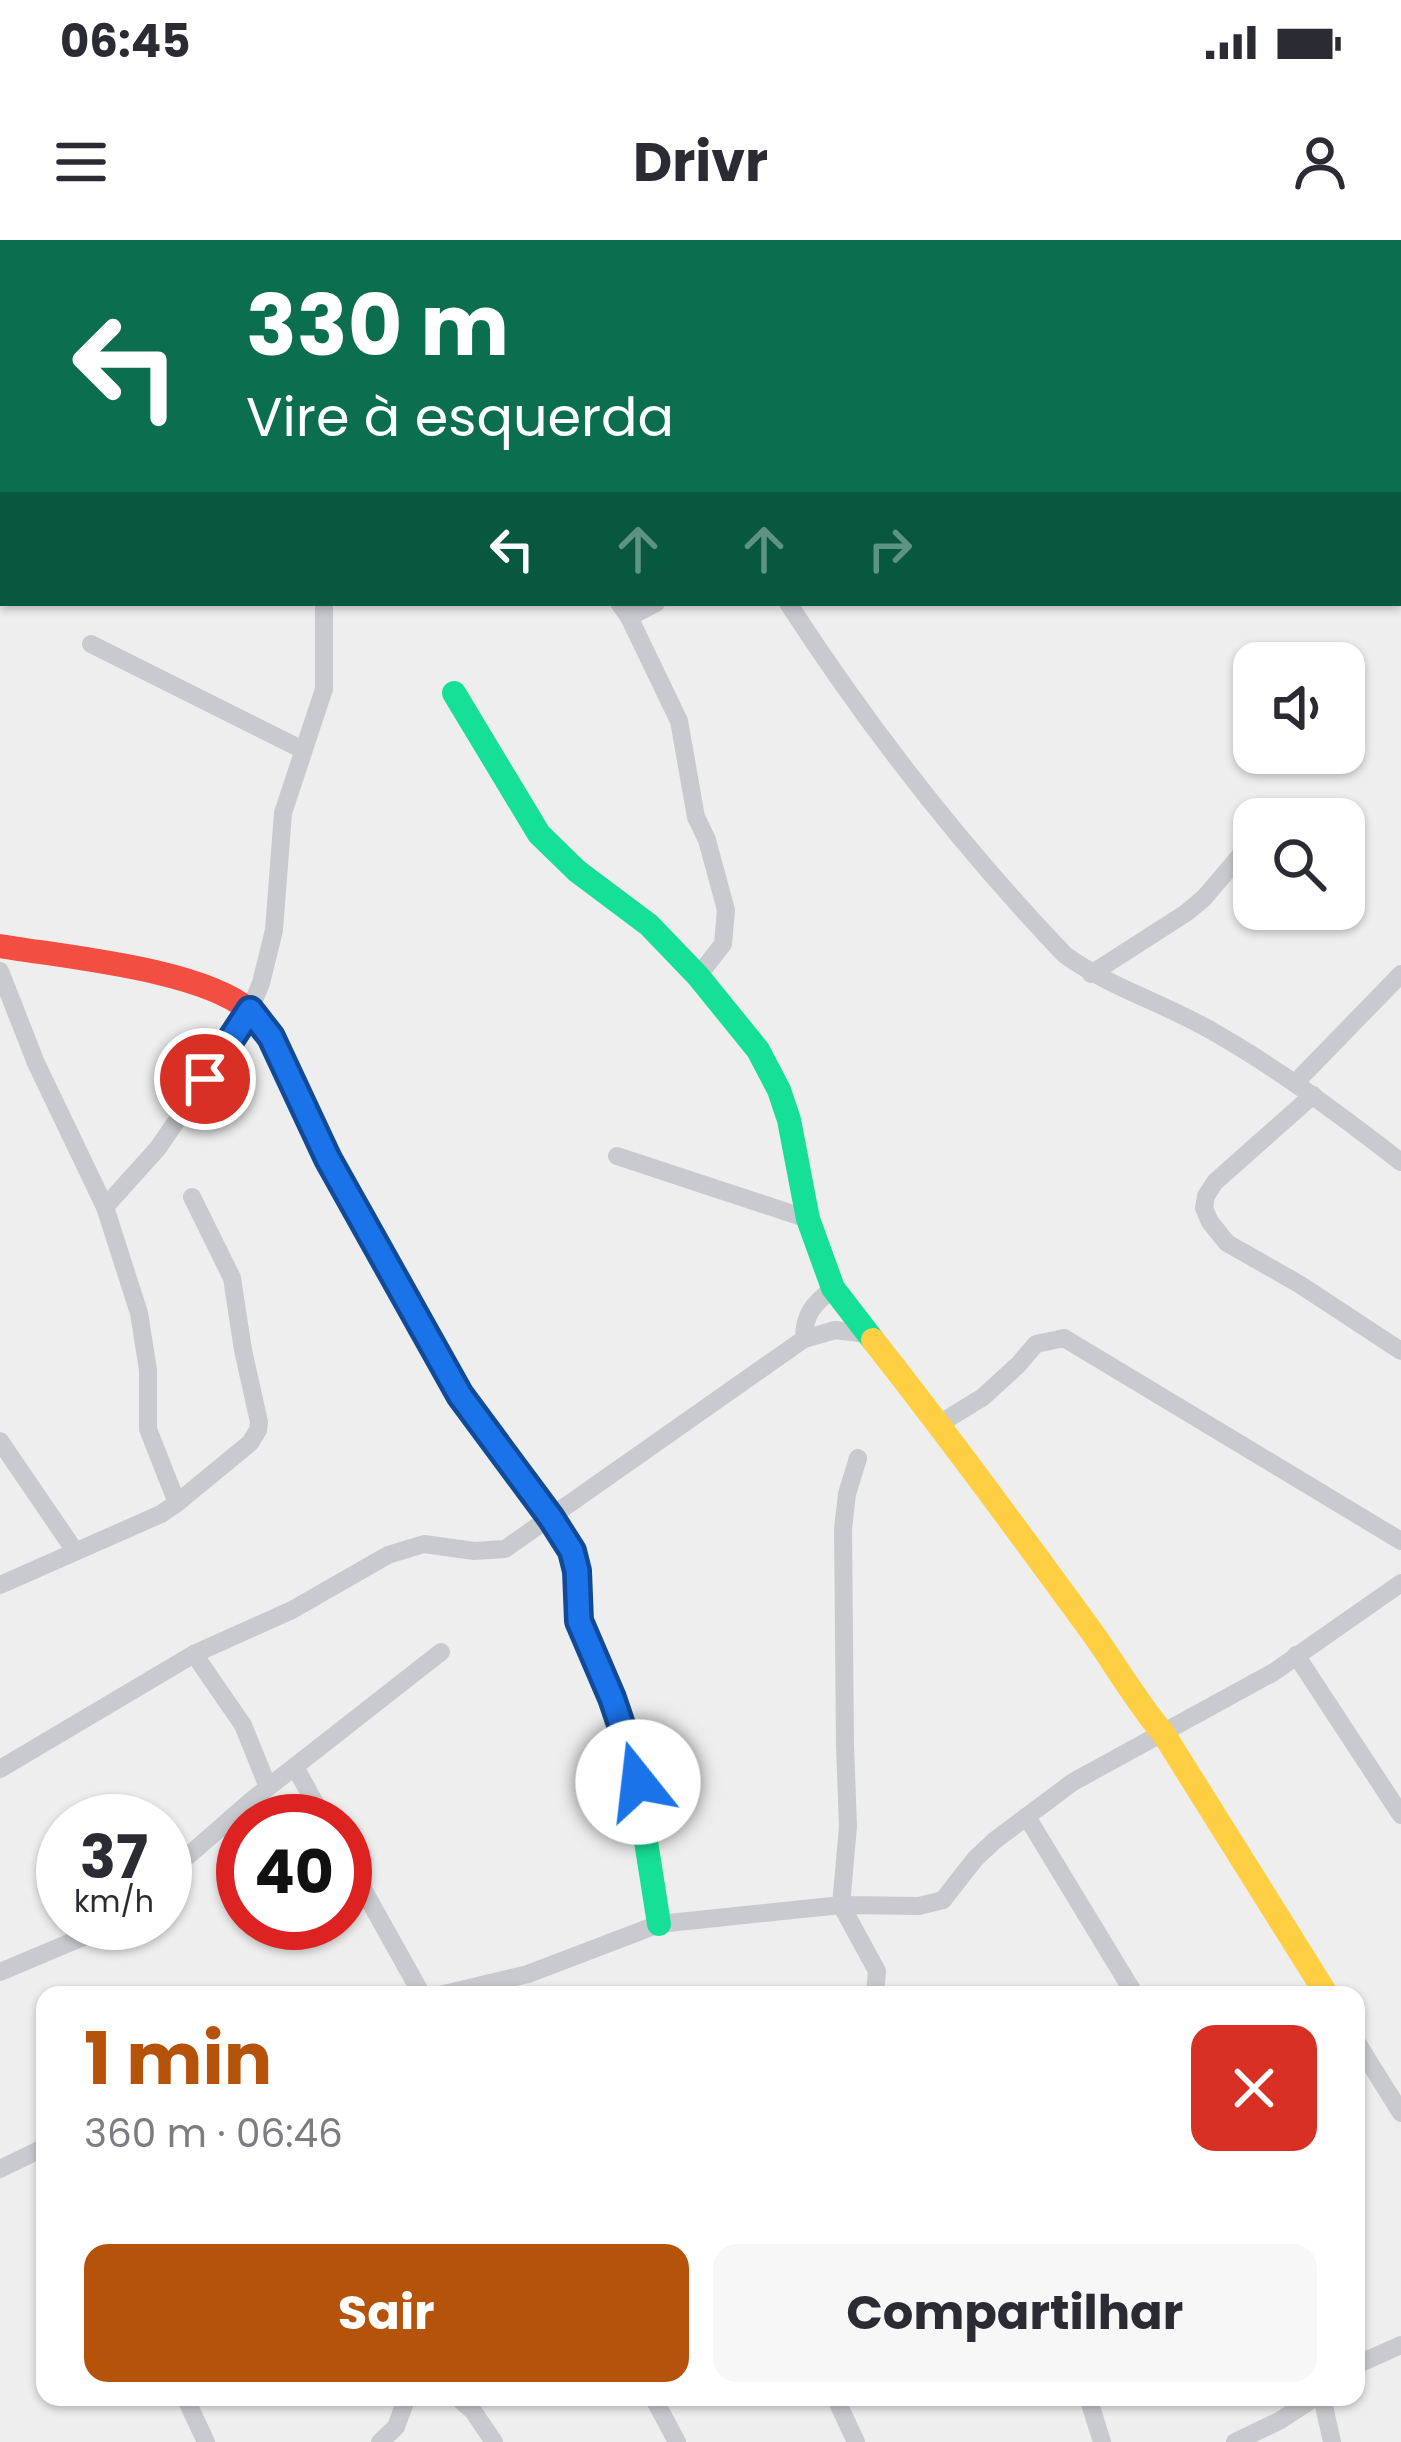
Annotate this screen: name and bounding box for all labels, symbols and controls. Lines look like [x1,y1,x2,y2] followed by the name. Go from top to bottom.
[60,10,191,73] text: 06:45
[633,124,768,200] text: Drivr
[48,129,114,195] icon: menu
[1287,129,1353,195] icon: person
[246,267,509,384] text: 330 m
[48,288,204,444] icon: left
[246,379,674,455] text: Vire à esquerda
[479,516,545,582] icon: left
[605,516,671,582] icon: ahead
[731,516,797,582] icon: ahead
[857,516,923,582] icon: right
[1233,642,1365,930] map controls
[1233,642,1365,774] button: sound
[1233,798,1365,930] button: search
[154,1028,256,1130] pin
[172,1046,238,1112] icon: arrive
[575,1719,701,1845] position arrow
[216,1794,372,1950] speed limit sign: 40
[80,1815,148,1899] text: 37
[74,1880,154,1923] text: km/h
[84,2008,272,2109] text: 1 min
[1191,2025,1317,2151] button: close
[84,2106,343,2161] text: 360 m · 06:46
[84,2244,689,2382] button: Sair
[713,2244,1317,2382] button: Compartilhar

